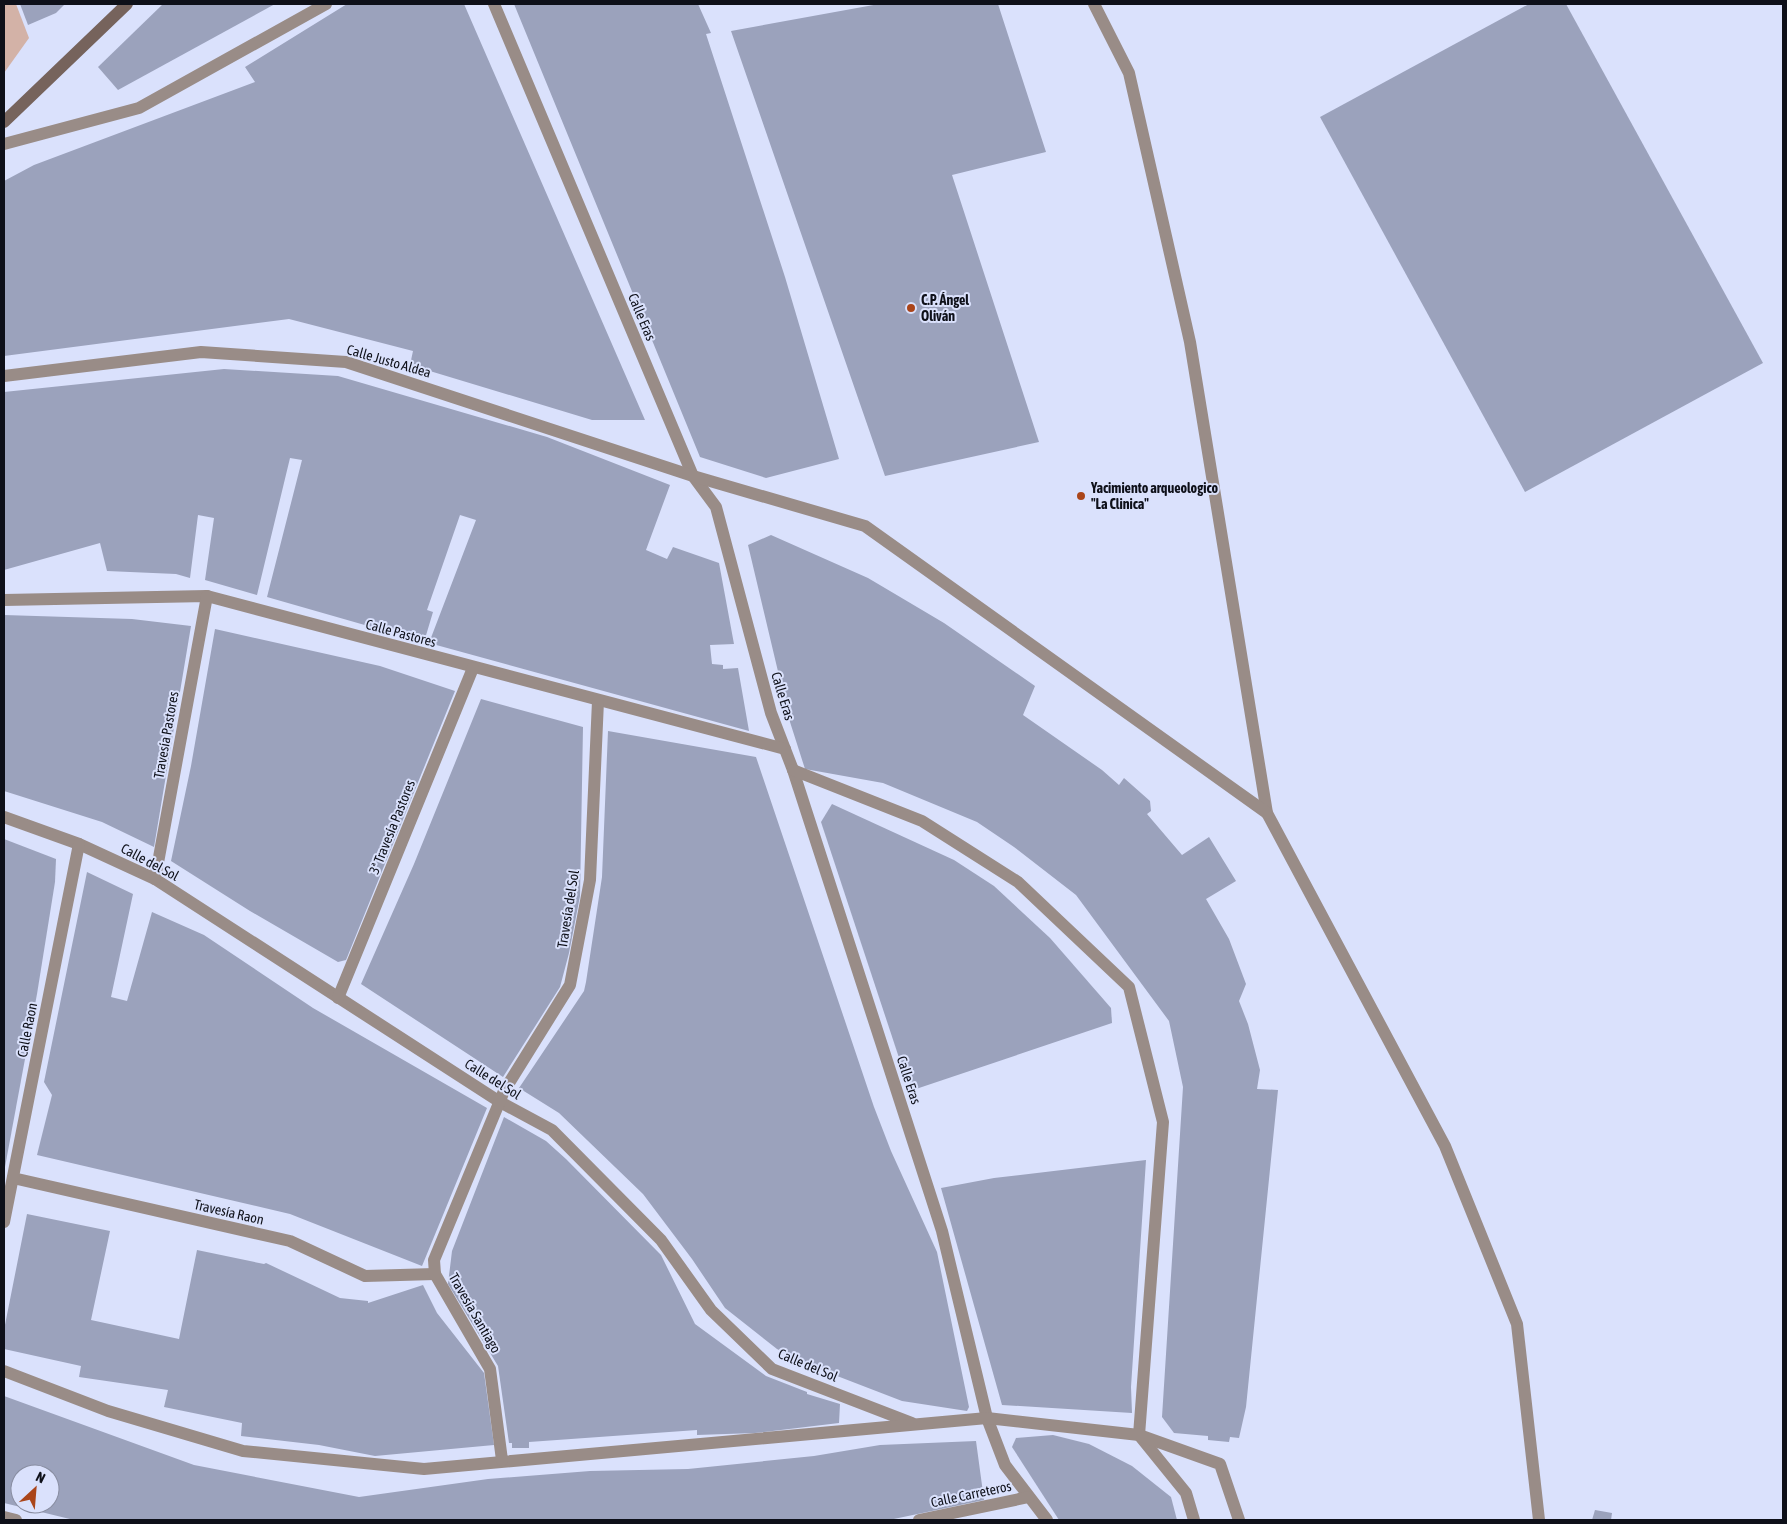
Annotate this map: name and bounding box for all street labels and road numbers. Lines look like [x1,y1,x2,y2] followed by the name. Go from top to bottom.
[625,291,659,343] street label: Calle Eras
[345,341,433,381] street label: Calle Justo Aldea
[364,616,438,650] street label: Calle Pastores
[768,670,798,722] street label: Calle Eras
[150,690,182,780] street label: Travesía Pastores
[366,777,418,876] street label: 3ª Travesía Pastores
[118,840,182,884] street label: Calle del Sol
[554,868,582,949] street label: Travesía del Sol
[14,1001,40,1059] street label: Calle Raon
[894,1054,924,1106] street label: Calle Eras
[462,1055,524,1103] street label: Calle del Sol
[193,1196,265,1228] street label: Travesía Raon
[446,1270,504,1356] street label: Travesía Santiago
[776,1345,840,1385] street label: Calle del Sol
[929,1478,1013,1510] street label: Calle Carreteros

